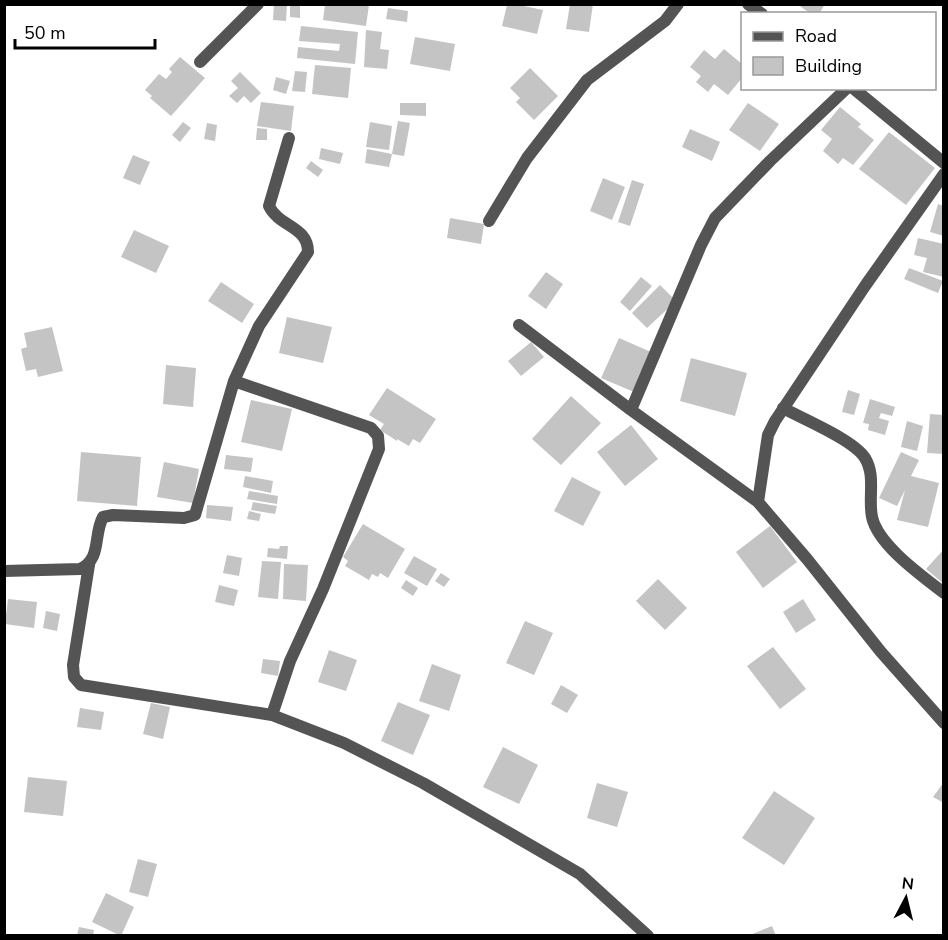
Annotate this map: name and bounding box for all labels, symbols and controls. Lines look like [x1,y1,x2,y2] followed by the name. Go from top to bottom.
[15,12,154,50] scale bar
[741,12,936,90] legend
[24,21,66,45] text: 50 m
[795,24,837,48] text: Road
[795,54,862,78] text: Building
[876,868,936,928] north arrow
[900,872,915,896] text: N

